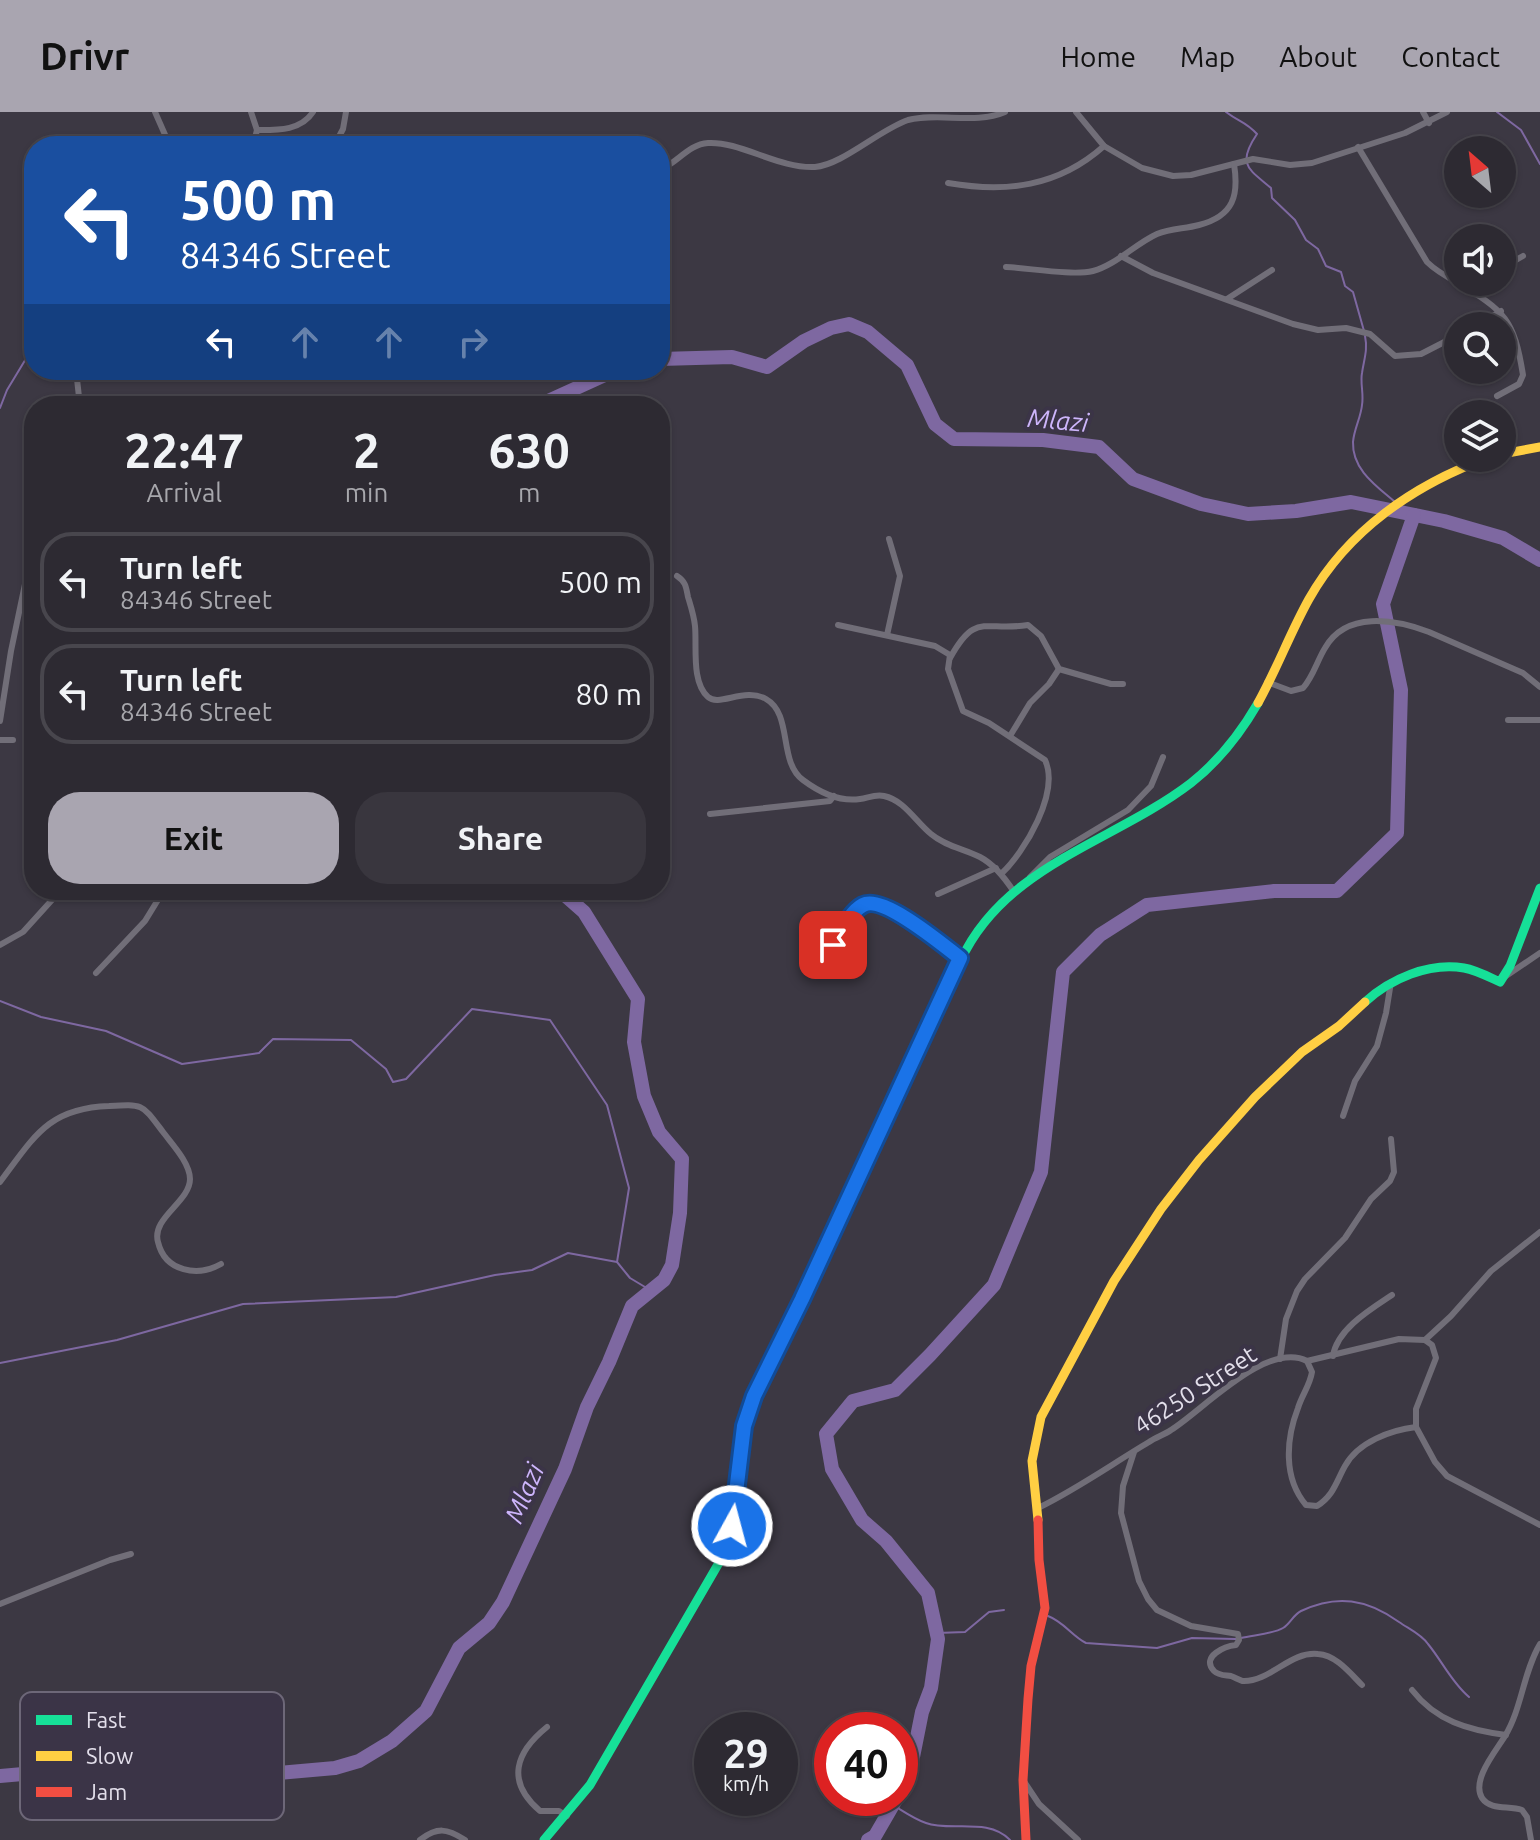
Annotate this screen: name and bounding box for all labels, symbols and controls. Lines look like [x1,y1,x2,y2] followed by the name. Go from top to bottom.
[40,35,129,77] text: Drivr
[1061,41,1136,72] text: Home
[1180,41,1235,72] text: Map
[1279,41,1357,72] text: About
[1401,41,1500,72] text: Contact
[1444,136,1516,208] north arrow
[1444,136,1516,472] map controls
[48,168,152,272] icon: left
[180,168,336,231] text: 500 m
[1444,224,1516,296] button: sound
[180,234,390,275] text: 84346 Street
[1444,312,1516,384] button: search
[199,320,243,364] icon: left
[283,320,327,364] icon: ahead
[367,320,411,364] icon: ahead
[451,320,495,364] icon: right
[1444,400,1516,472] button: layers
[1026,403,1091,437] water label: Mlazi
[124,423,244,477] text: 22:47
[353,423,380,477] text: 2
[489,423,570,477] text: 630
[146,478,222,507] text: Arrival
[345,478,388,507] text: min
[518,478,540,507] text: m
[120,551,242,585] text: Turn left
[52,560,96,604] icon: left
[558,565,642,599] text: 500 m
[120,585,272,614] text: 84346 Street
[120,663,242,697] text: Turn left
[52,672,96,716] icon: left
[575,677,642,711] text: 80 m
[120,697,272,726] text: 84346 Street
[48,792,339,884] button: Exit
[355,792,646,884] button: Share
[799,911,867,979] pin
[811,923,855,967] icon: arrive
[1129,1340,1262,1439] street label: 46250 Street
[499,1458,550,1527] water label: Mlazi
[690,1484,774,1568] position arrow
[20,1692,284,1820] legend
[86,1707,127,1732] text: Fast
[814,1712,918,1816] speed limit sign: 40
[723,1731,769,1776] text: 29
[86,1743,133,1768] text: Slow
[723,1772,769,1795] text: km/h
[86,1779,127,1804] text: Jam

